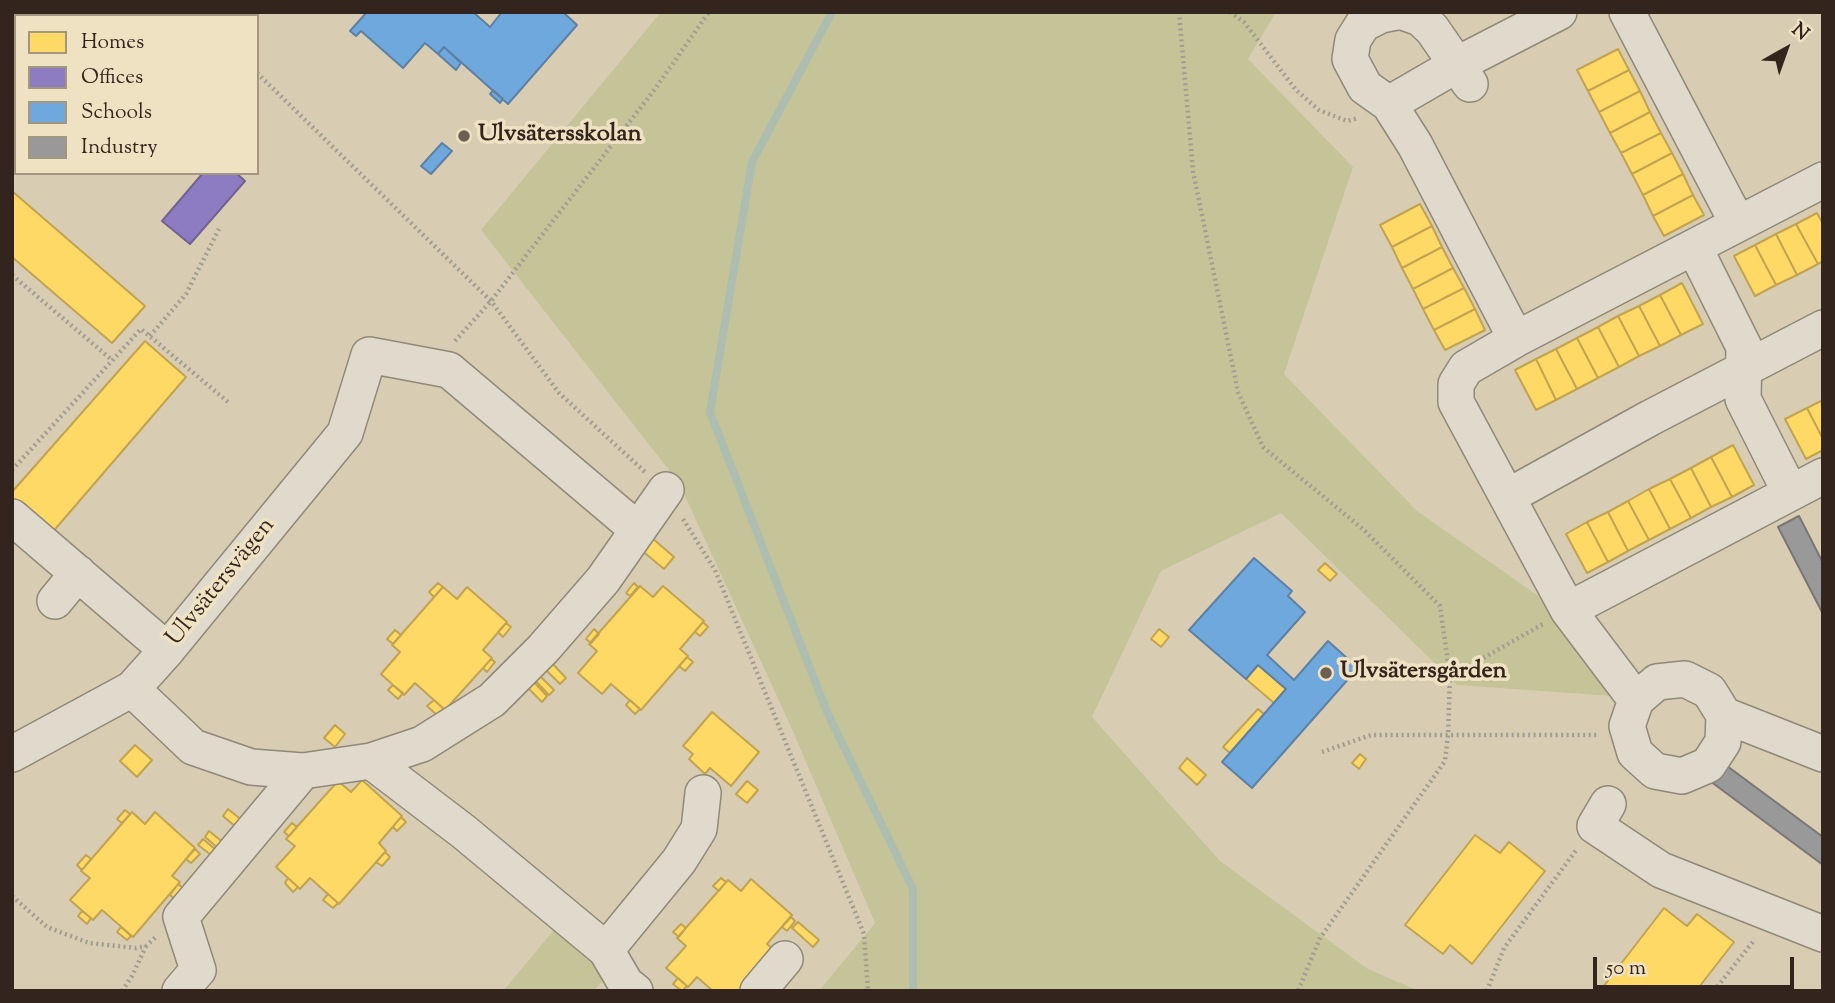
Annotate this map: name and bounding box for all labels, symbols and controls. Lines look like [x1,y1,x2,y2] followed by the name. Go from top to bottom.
[14,14,259,175] legend
[1751,14,1821,84] north arrow
[1785,17,1814,48] text: N
[81,28,144,58] text: Homes
[81,63,143,93] text: Offices
[81,98,152,128] text: Schools
[478,122,642,150] place label: Ulvsätersskolan
[456,128,472,144] marker: Ulvsätersskolan
[81,133,158,163] text: Industry
[161,513,283,653] street label: Ulvsätersvägen
[1340,659,1507,687] place label: Ulvsätersgården
[1318,665,1334,681] marker: Ulvsätersgården
[1597,944,1798,988] scale bar
[1606,954,1646,984] text: 50 m

